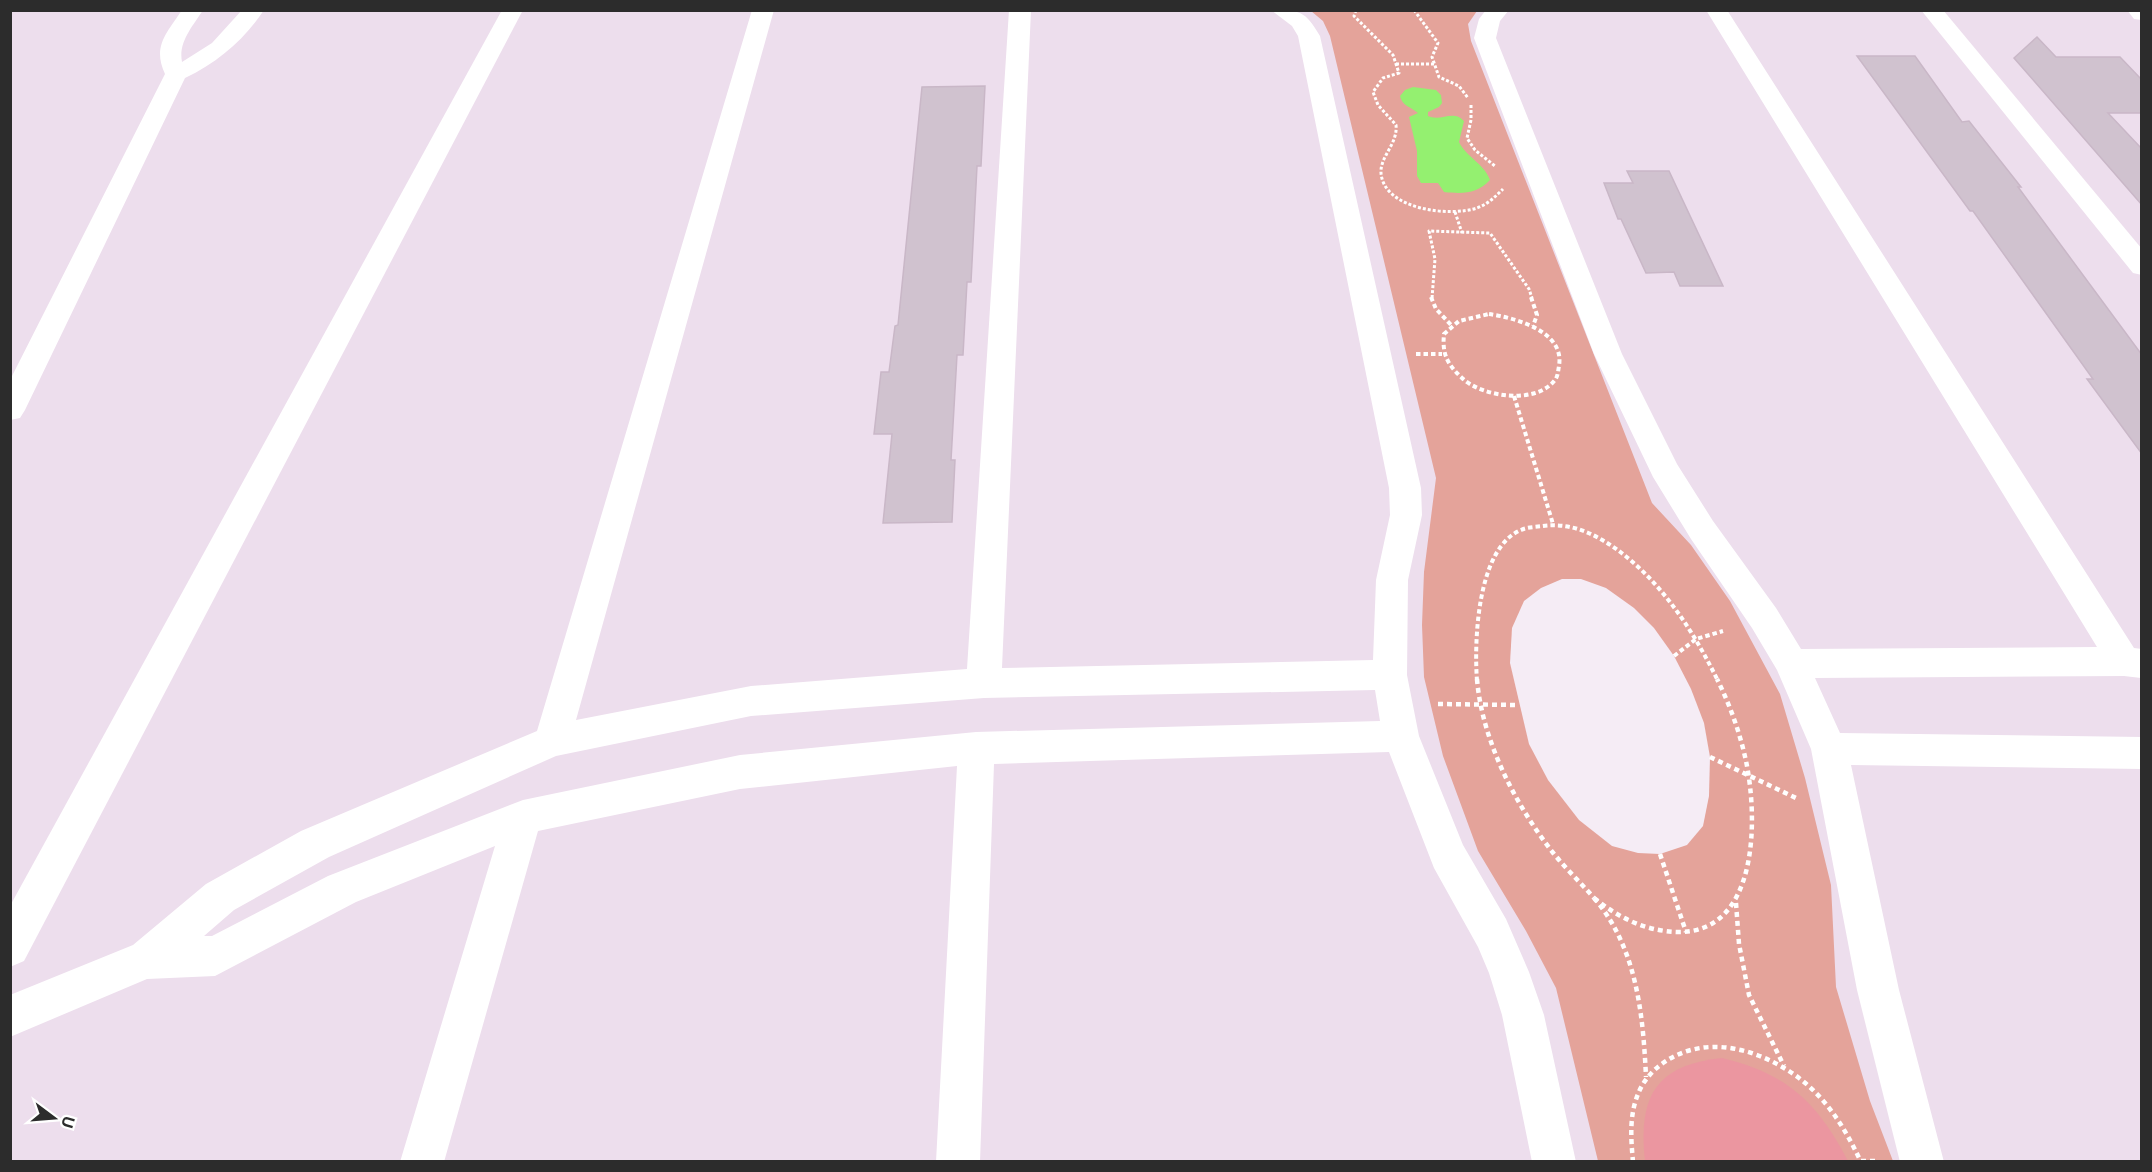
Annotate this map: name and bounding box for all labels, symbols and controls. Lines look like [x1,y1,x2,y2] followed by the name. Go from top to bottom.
[24,1088,84,1148] north arrow
[56,1113,81,1131] text: U

